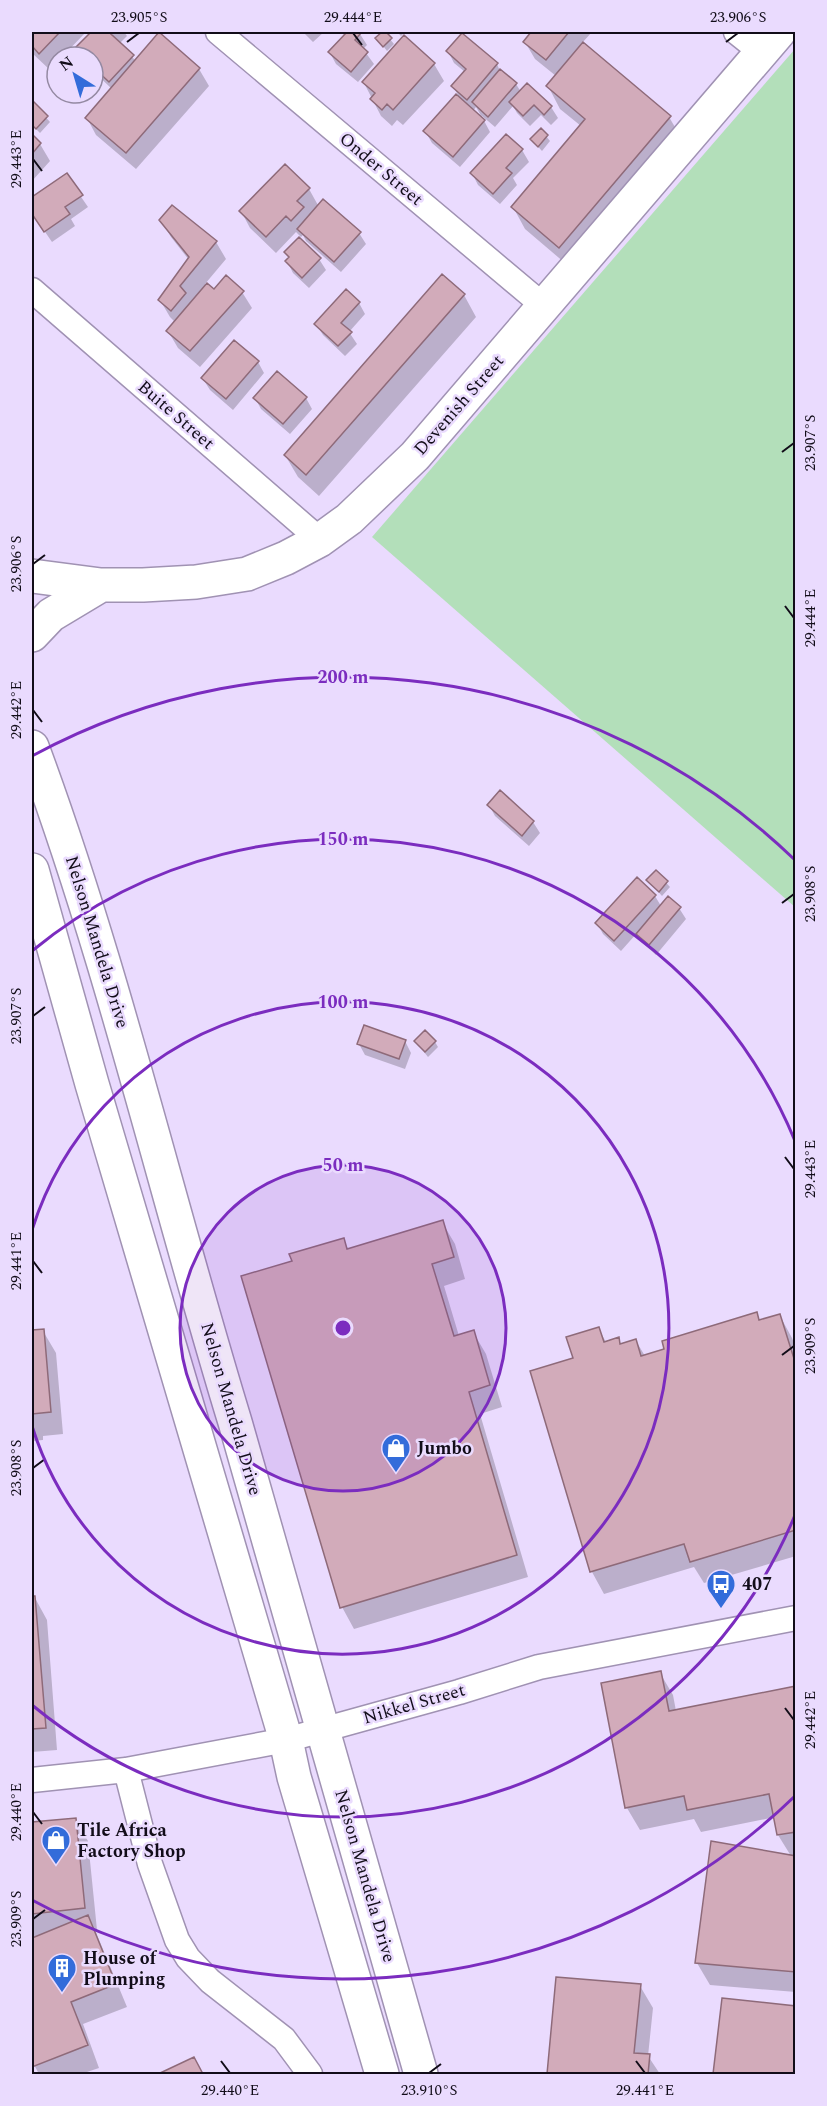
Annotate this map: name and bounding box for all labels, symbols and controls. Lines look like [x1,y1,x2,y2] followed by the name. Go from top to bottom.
[111,6,167,29] text: 23.905°S
[324,6,382,29] text: 29.444°E
[710,6,766,29] text: 23.906°S
[45,45,105,105] north arrow
[54,50,79,77] text: N
[333,126,429,212] street label: Onder Street
[5,130,28,188] text: 29.443°E
[407,349,511,461] street label: Devenish Street
[132,374,220,456] street label: Buite Street
[799,415,822,471] text: 23.907°S
[5,536,28,592] text: 23.906°S
[799,589,822,647] text: 29.444°E
[317,664,369,691] text: 200 m
[5,681,28,739] text: 29.442°E
[317,826,369,853] text: 150 m
[58,853,136,1031] street label: Nelson Mandela Drive
[799,866,822,922] text: 23.908°S
[5,988,28,1044] text: 23.907°S
[317,989,369,1016] text: 100 m
[799,1140,822,1198] text: 29.443°E
[323,1152,363,1179] text: 50 m
[5,1232,28,1290] text: 29.441°E
[333,1318,353,1338] centre of rings
[799,1318,822,1374] text: 23.909°S
[193,1319,269,1499] street label: Nelson Mandela Drive
[380,1432,412,1474] shop icon: Jumbo
[417,1435,472,1462] place label: Jumbo
[5,1440,28,1496] text: 23.908°S
[705,1568,737,1610] bus stop icon: 407
[742,1571,772,1598] place label: 407
[360,1677,468,1731] street label: Nikkel Street
[799,1691,822,1749] text: 29.442°E
[5,1783,28,1841] text: 29.440°E
[327,1786,403,1966] street label: Nelson Mandela Drive
[77,1817,186,1865] place label: Tile Africa Factory Shop
[40,1824,72,1866] shop icon: Tile Africa Factory Shop
[5,1891,28,1947] text: 23.909°S
[83,1945,165,1993] place label: House of Plumping
[46,1952,78,1994] building icon: House of Plumping
[201,2079,259,2102] text: 29.440°E
[401,2079,457,2102] text: 23.910°S
[616,2079,674,2102] text: 29.441°E

